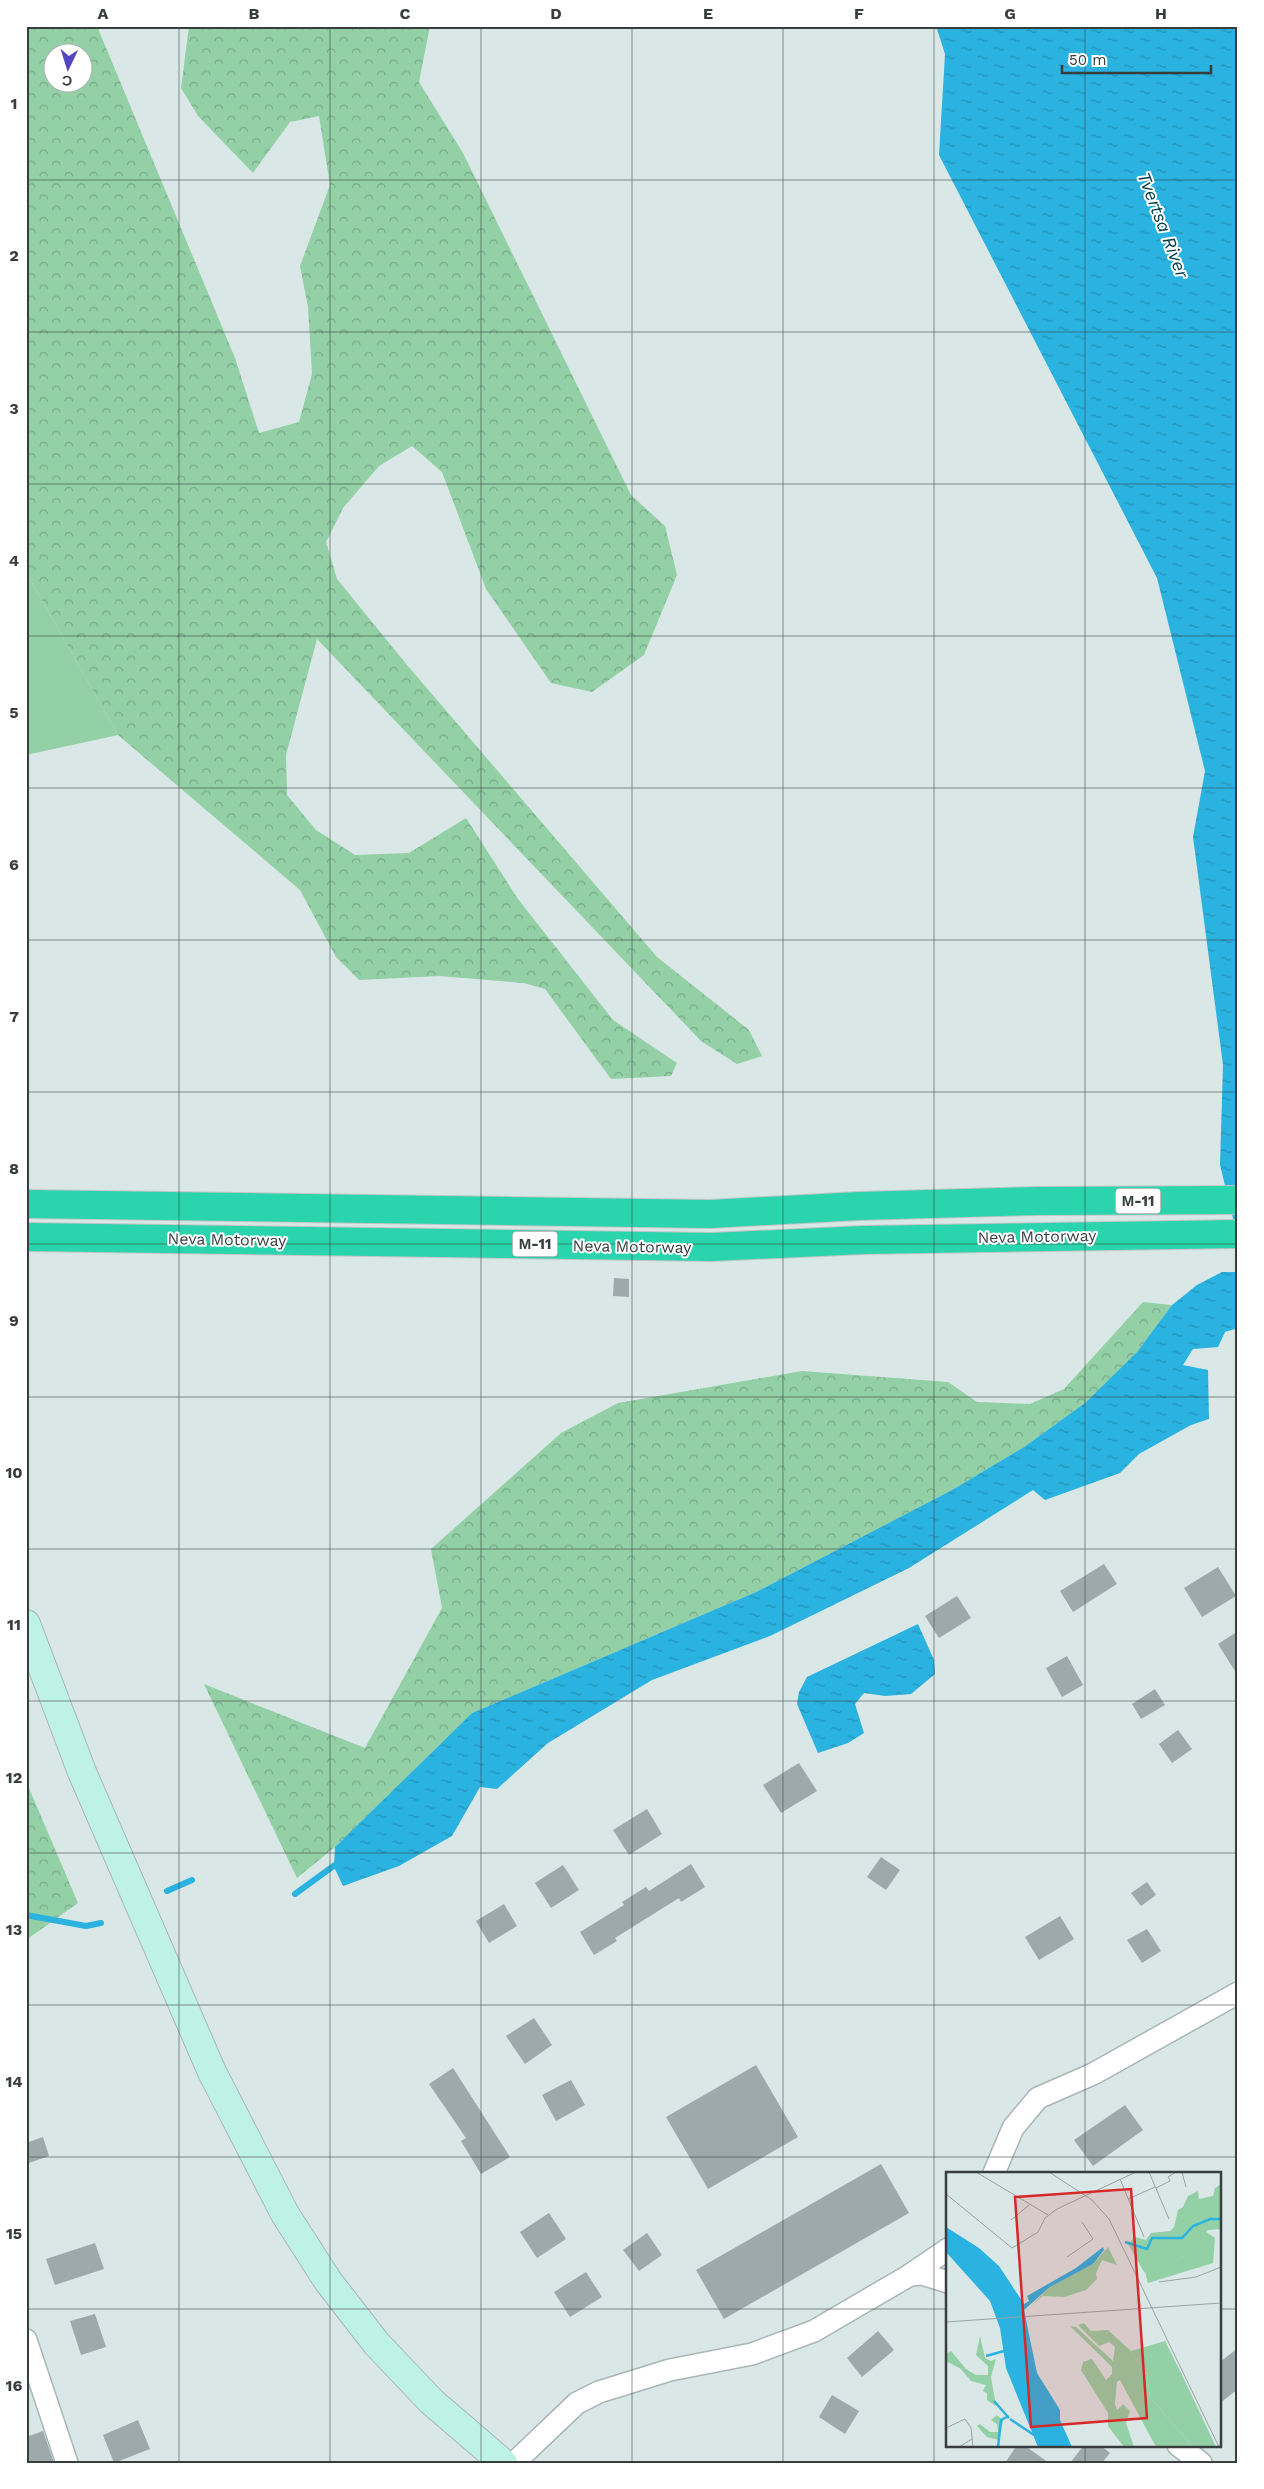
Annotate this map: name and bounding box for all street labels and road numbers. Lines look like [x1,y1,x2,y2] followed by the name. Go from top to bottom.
[1116,1188,1160,1214] road number: М-11
[977,1226,1097,1247] street label: Neva Motorway
[167,1229,287,1250] street label: Neva Motorway
[512,1232,558,1256] road number: М-11
[572,1236,692,1257] street label: Neva Motorway

